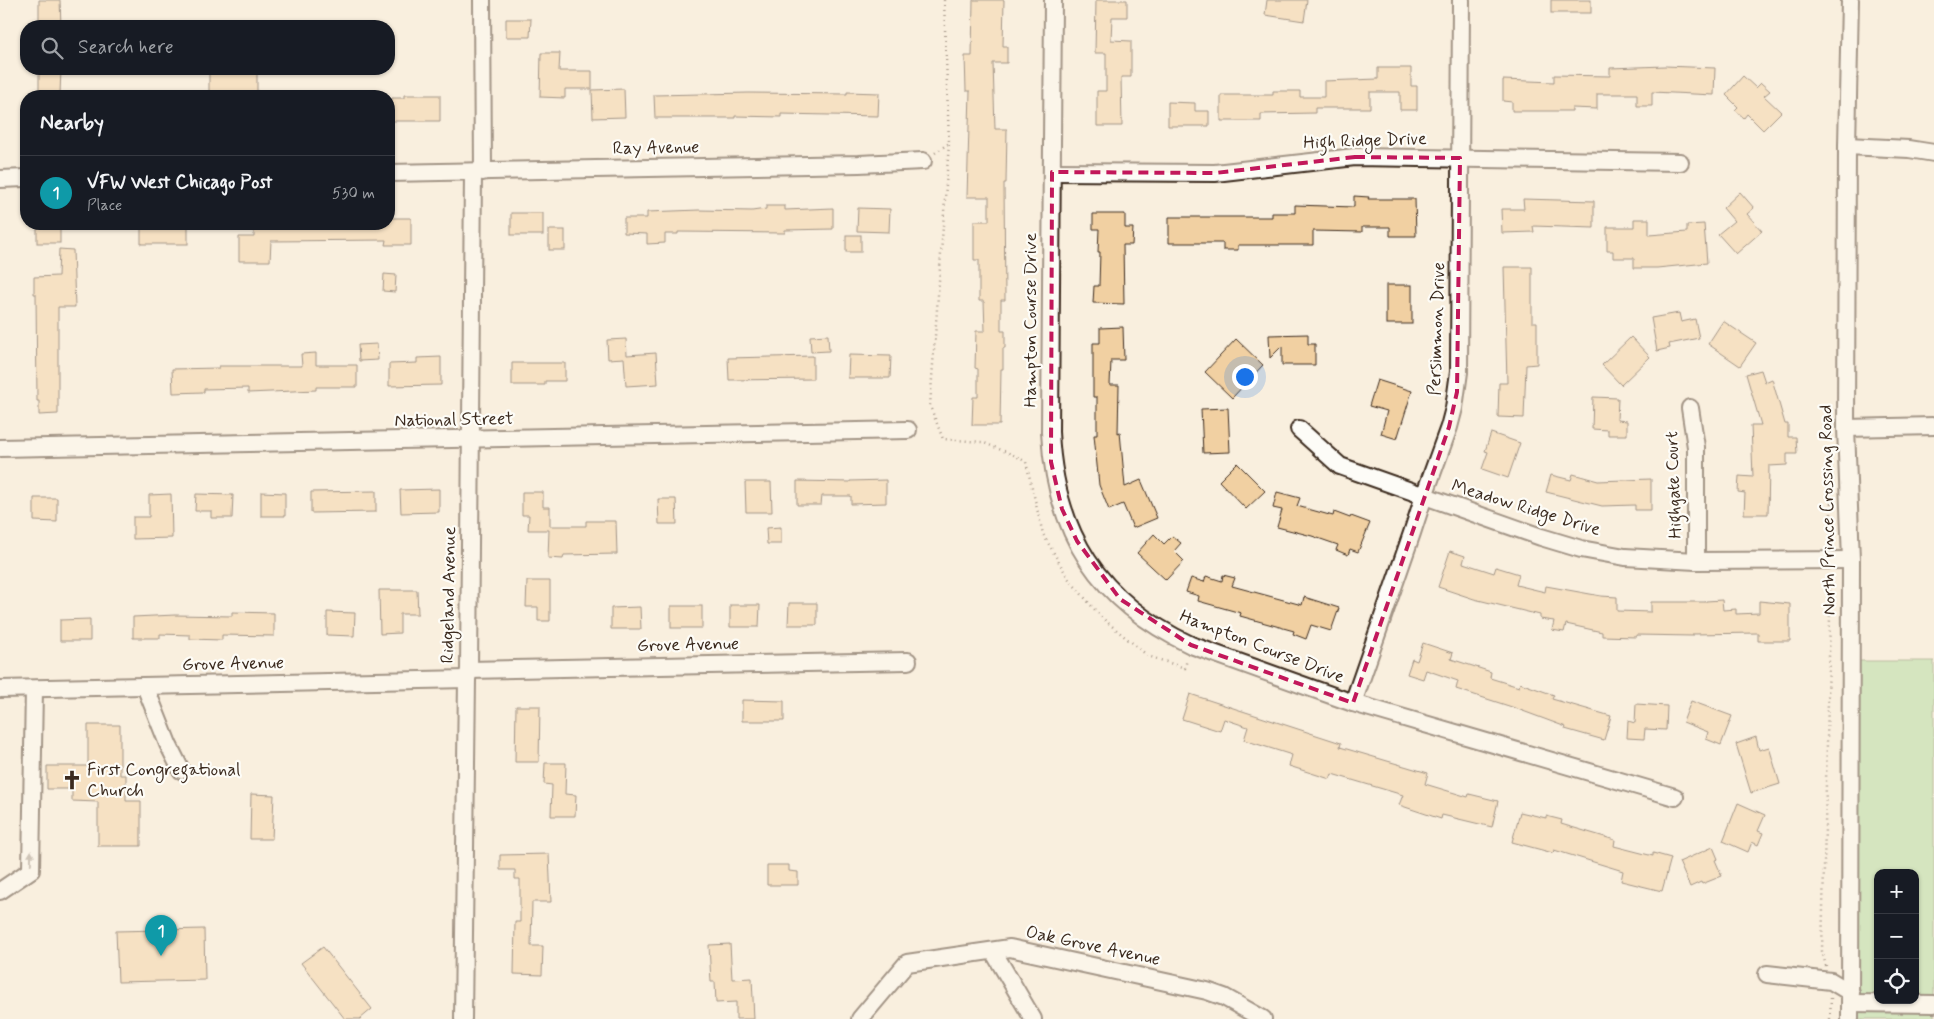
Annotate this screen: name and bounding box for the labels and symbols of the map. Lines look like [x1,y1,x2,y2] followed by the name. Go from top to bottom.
[1303,127,1427,157] street label: High Ridge Drive
[613,135,699,161] street label: Ray Avenue
[1019,232,1043,407] street label: Hampton Course Drive
[1423,262,1451,396] street label: Persimmon Drive
[1232,364,1258,390] your location
[1814,405,1842,615] street label: North Prince Crossing Road
[394,407,514,433] street label: National Street
[1660,430,1690,539] street label: Highgate Court
[1448,474,1604,543] street label: Meadow Ridge Drive
[436,526,463,664] street label: Ridgeland Avenue
[1176,604,1348,690] street label: Hampton Course Drive
[637,632,739,658] street label: Grove Avenue
[182,651,284,677] street label: Grove Avenue
[87,758,240,803] place label: First Congregational Church
[61,769,83,791] church icon: First Congregational Church
[27,850,35,866] one-way arrow
[145,915,177,956] pin: 1
[1023,920,1163,972] street label: Oak Grove Avenue

